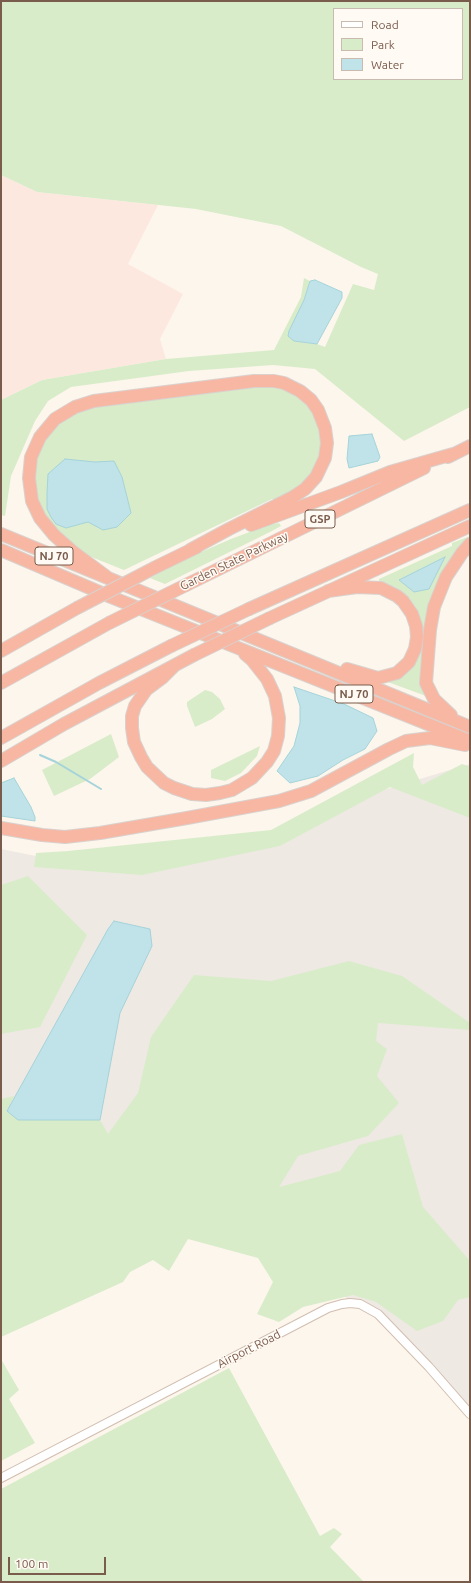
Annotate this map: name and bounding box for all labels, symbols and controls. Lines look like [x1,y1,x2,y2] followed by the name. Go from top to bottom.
[333,8,463,80] legend
[371,18,399,31] text: Road
[371,38,395,51] text: Park
[371,58,404,71] text: Water
[305,510,335,528] road number: GSP
[178,529,290,593] street label: Garden State Parkway
[35,547,73,565] road number: NJ 70
[335,685,373,703] road number: NJ 70
[215,1327,283,1371] street label: Airport Road
[10,1549,108,1575] scale bar
[15,1557,48,1570] text: 100 m

